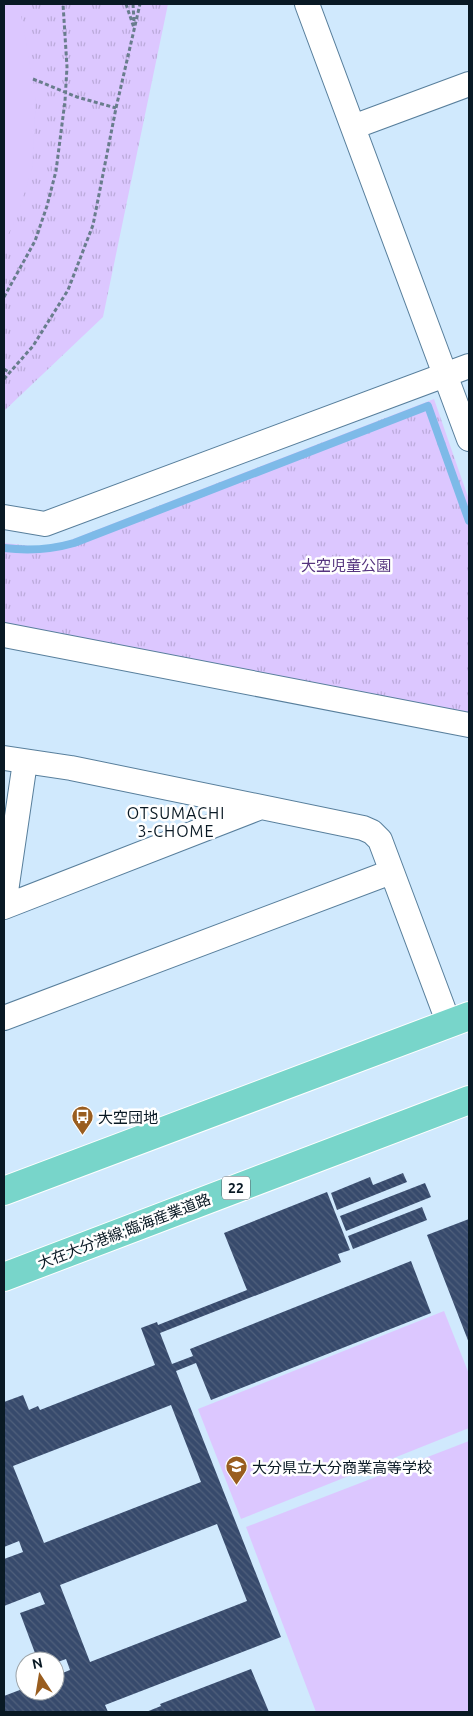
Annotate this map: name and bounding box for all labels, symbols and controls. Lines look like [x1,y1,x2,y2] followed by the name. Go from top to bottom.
[301,557,391,574] park label: 大空児童公園
[127,804,225,840] district label: OTSUMACHI 3-CHOME
[70,1105,94,1136] bus stop icon: 大空団地
[98,1109,158,1126] place label: 大空団地
[222,1176,250,1200] road number: 22
[35,1190,213,1272] street label: 大在大分港線;臨海産業道路
[224,1455,248,1486] school or university icon: 大分県立大分商業高等学校
[252,1459,432,1476] place label: 大分県立大分商業高等学校
[15,1651,65,1701] north arrow
[31,1654,44,1672] text: N

